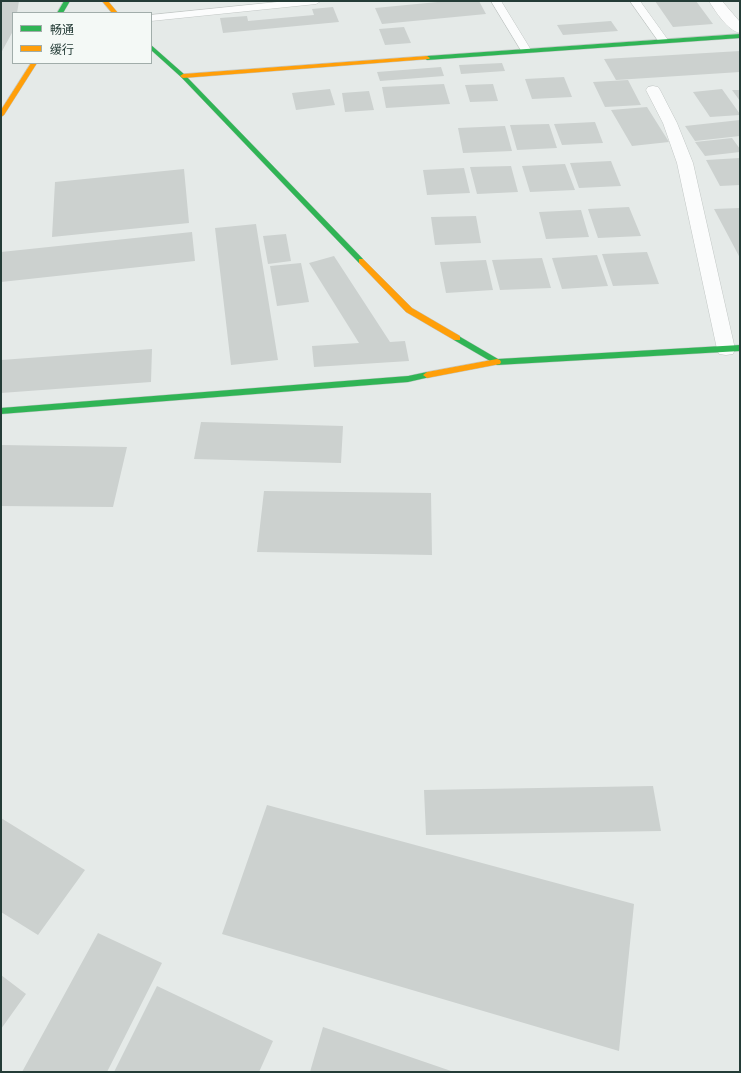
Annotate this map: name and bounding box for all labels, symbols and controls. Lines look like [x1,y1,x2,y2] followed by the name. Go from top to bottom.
[12,12,152,64] legend
[50,22,74,37] text: 畅通
[50,42,74,57] text: 缓行

